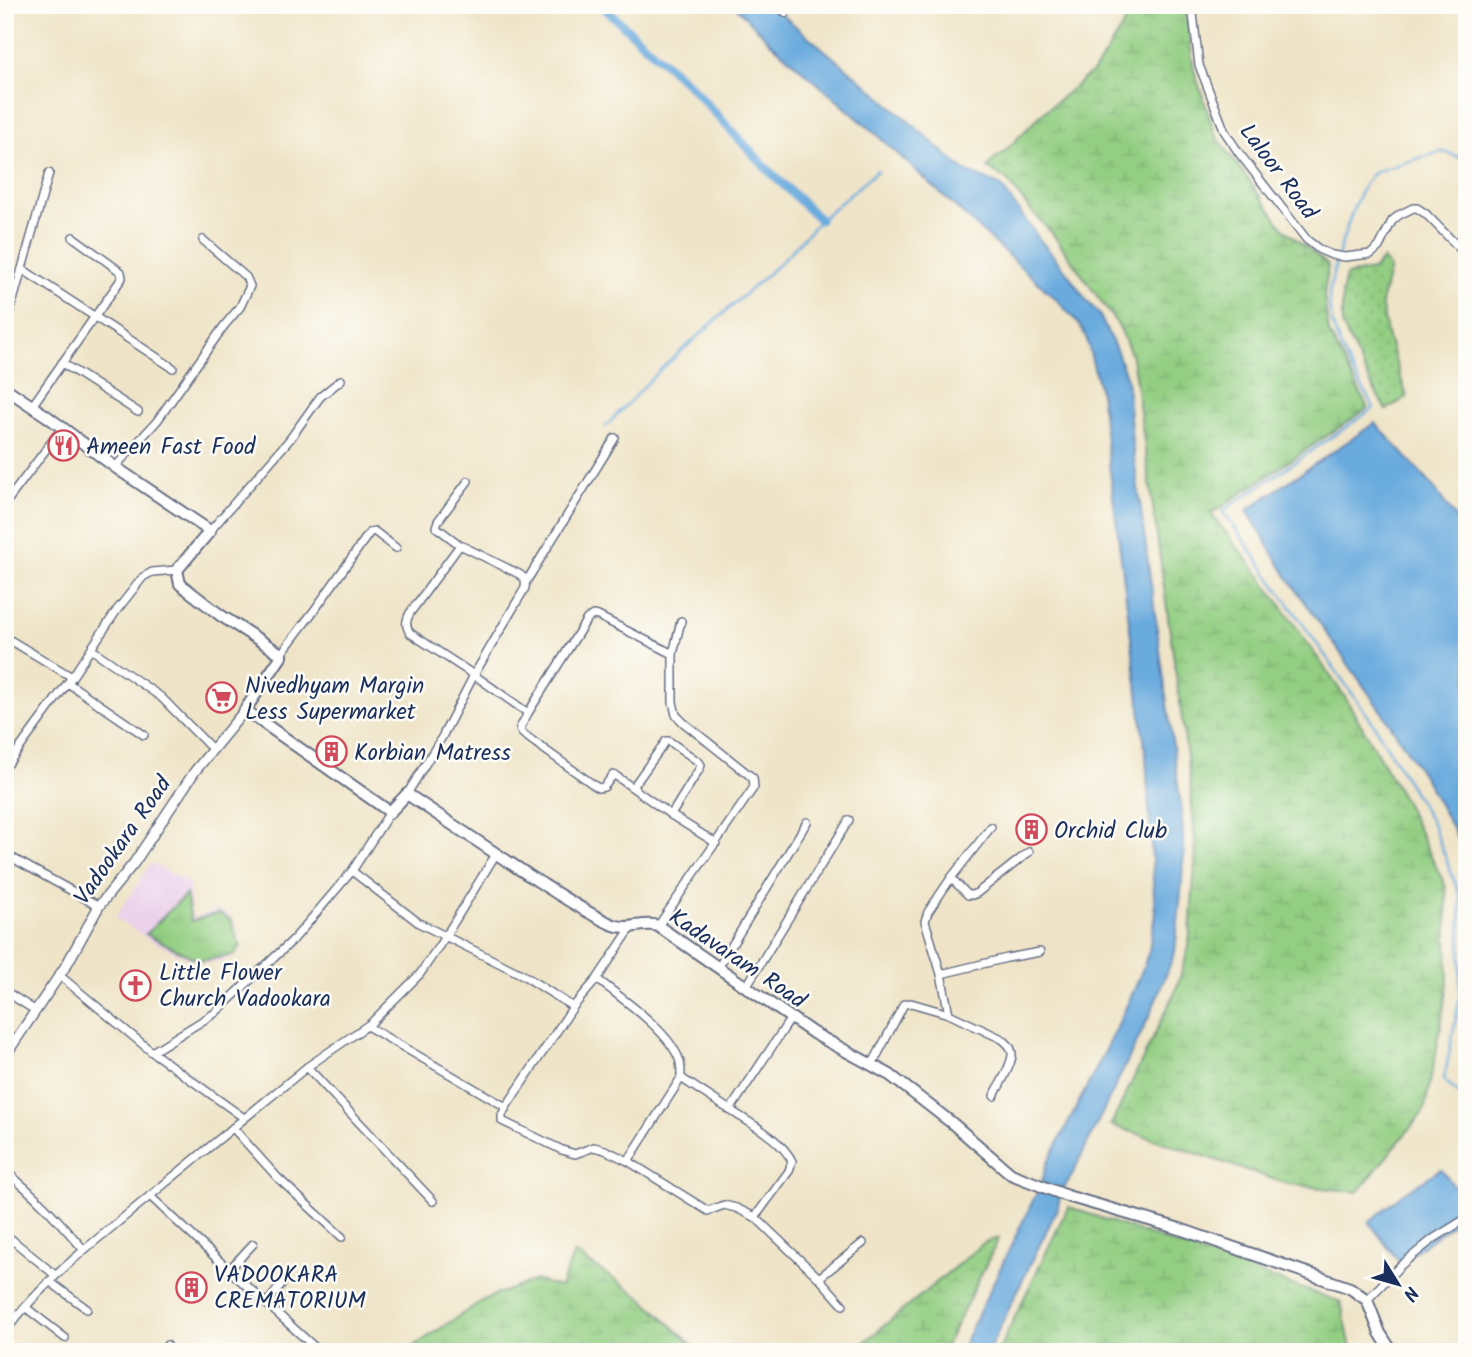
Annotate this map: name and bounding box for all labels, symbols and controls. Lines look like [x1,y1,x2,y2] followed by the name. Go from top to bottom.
[1229,116,1326,228] street label: Laloor Road
[46,429,80,463] restaurant icon: Ameen Fast Food
[86,430,256,466] place label: Ameen Fast Food
[245,669,424,731] place label: Nivedhyam Margin Less Supermarket
[205,681,239,715] supermarket icon: Nivedhyam Margin Less Supermarket
[314,735,348,769] building icon: Korbian Matress
[354,736,511,772] place label: Korbian Matress
[66,769,182,913] street label: Vadookara Road
[1014,813,1048,847] building icon: Orchid Club
[1054,814,1167,850] place label: Orchid Club
[661,900,813,1019] street label: Kadavaram Road
[159,956,331,1018] place label: Little Flower Church Vadookara
[119,968,153,1002] church icon: Little Flower Church Vadookara
[1364,1248,1434,1318] north arrow
[214,1258,367,1320] place label: VADOOKARA CREMATORIUM
[174,1270,208,1304] building icon: VADOOKARA CREMATORIUM
[1394,1279,1426,1307] text: N

